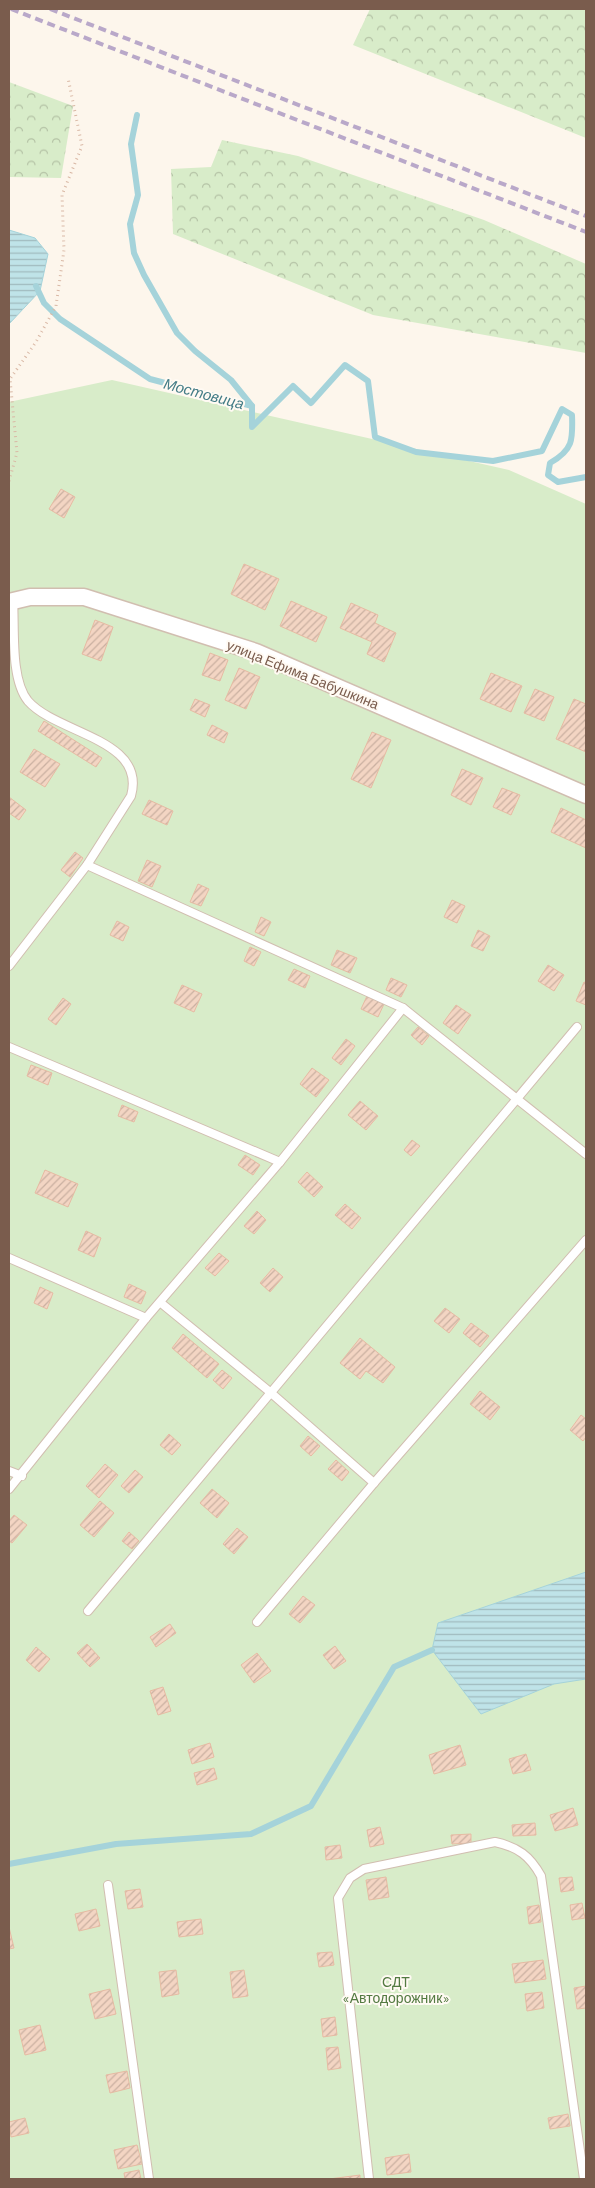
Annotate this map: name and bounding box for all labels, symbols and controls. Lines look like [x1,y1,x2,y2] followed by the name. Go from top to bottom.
[162,374,246,412] water label: Мостовица
[224,636,382,712] street label: улица Ефима Бабушкина
[342,1973,450,2006] park label: СДТ «Автодорожник»

